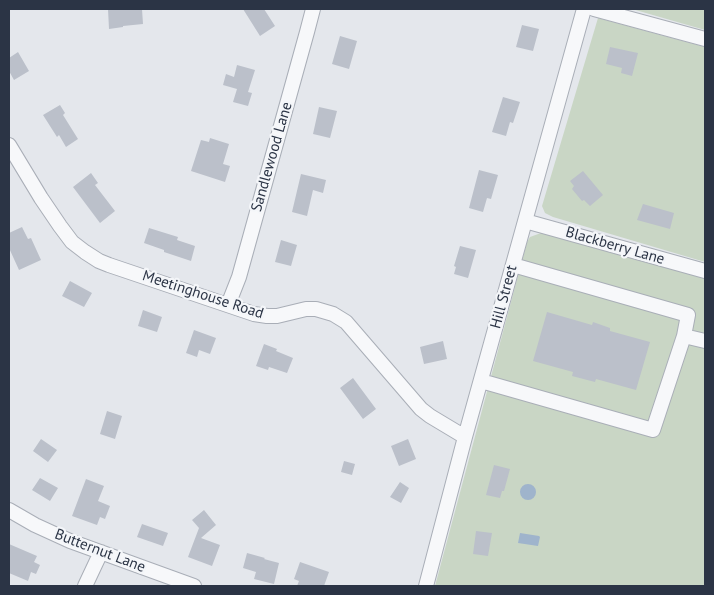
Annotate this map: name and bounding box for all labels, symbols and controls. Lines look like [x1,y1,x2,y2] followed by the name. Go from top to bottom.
[248,100,296,214] street label: Sandlewood Lane
[563,223,667,269] street label: Blackberry Lane
[487,263,521,331] street label: Hill Street
[140,267,266,323] street label: Meetinghouse Road
[52,525,148,577] street label: Butternut Lane

